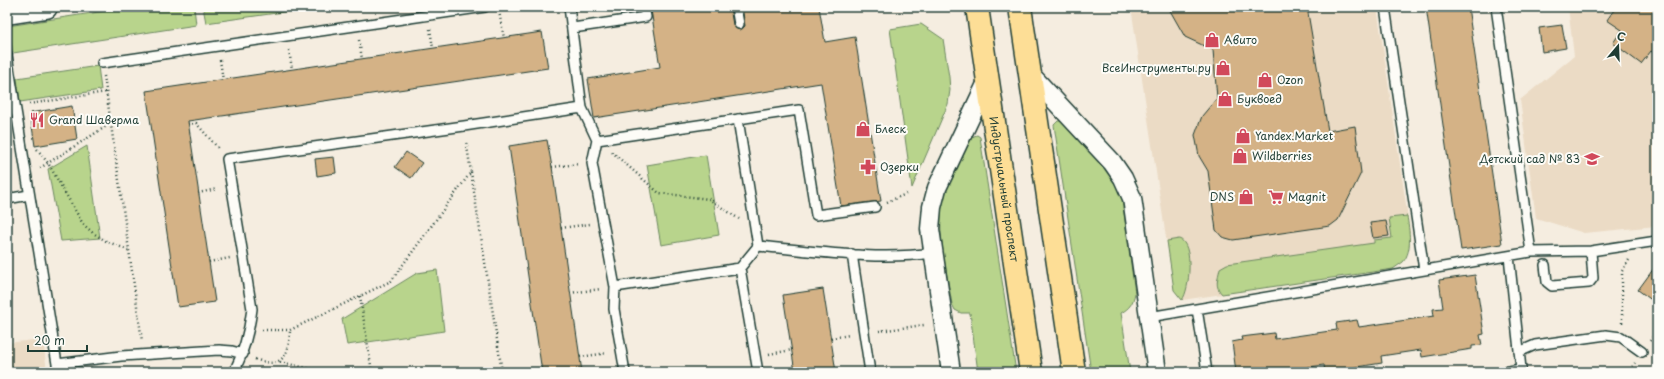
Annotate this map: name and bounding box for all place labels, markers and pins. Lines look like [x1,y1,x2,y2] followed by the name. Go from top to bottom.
[1203,31,1221,49] shop icon: Авито
[1224,31,1257,48] place label: Авито
[1102,59,1211,76] place label: ВсеИнструменты.ру
[1214,59,1232,77] shop icon: ВсеИнструменты.ру
[1256,71,1274,89] shop icon: Ozon
[1277,71,1303,88] place label: Ozon
[1216,90,1234,108] shop icon: Буквоед
[1237,90,1282,107] place label: Буквоед
[28,111,46,129] restaurant icon: Grand Шаверма
[49,111,139,128] place label: Grand Шаверма
[854,120,872,138] shop icon: Блеск
[875,120,907,137] place label: Блеск
[1234,127,1252,145] shop icon: Yandex.Market
[1255,127,1334,144] place label: Yandex.Market
[1231,147,1249,165] shop icon: Wildberries
[1252,147,1312,164] place label: Wildberries
[1479,150,1580,167] place label: Детский сад № 83
[1583,150,1601,168] school or university icon: Детский сад № 83
[859,158,877,176] pharmacy icon: Озерки
[880,158,919,175] place label: Озерки
[1210,188,1234,205] place label: DNS
[1237,188,1255,206] shop icon: DNS
[1267,188,1285,206] supermarket icon: Magnit
[1288,188,1327,205] place label: Magnit

